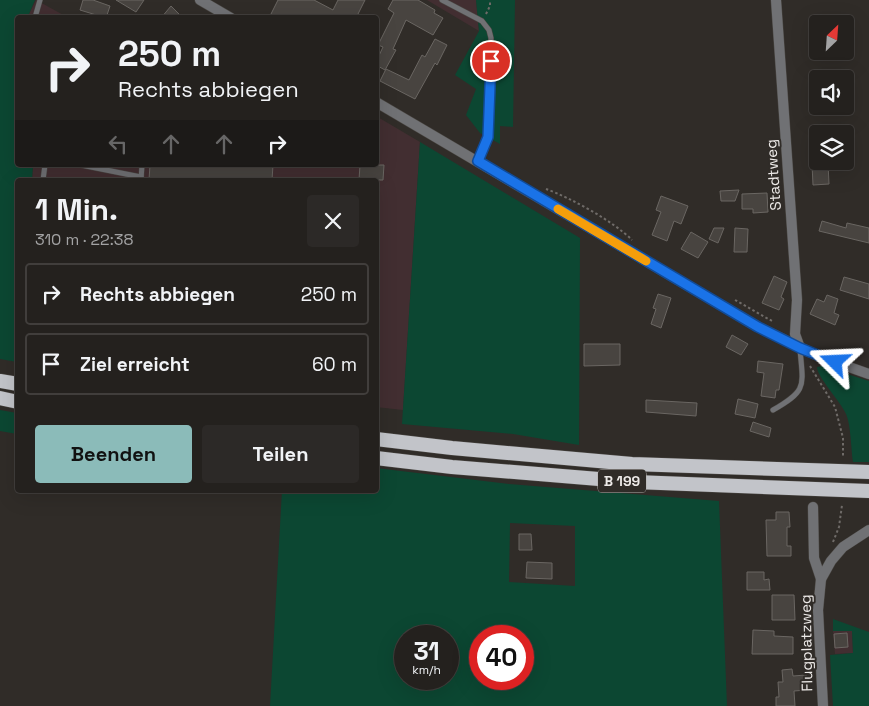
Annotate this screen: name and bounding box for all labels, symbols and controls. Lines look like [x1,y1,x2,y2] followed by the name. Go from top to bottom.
[809,15,854,60] north arrow
[809,15,854,170] map controls
[118,32,221,76] text: 250 m
[35,35,100,100] icon: right
[470,40,512,82] pin
[477,47,505,75] icon: arrive
[809,70,854,115] button: sound
[118,75,299,103] text: Rechts abbiegen
[809,125,854,170] button: layers
[104,130,132,158] icon: left
[157,130,185,158] icon: ahead
[210,130,238,158] icon: ahead
[263,130,291,158] icon: right
[761,139,785,211] street label: Stadtweg
[35,190,118,229] text: 1 Min.
[307,195,359,247] button: close
[35,229,133,250] text: 310 m · 22:38
[37,280,65,308] icon: right
[80,282,235,307] text: Rechts abbiegen
[301,282,357,307] text: 250 m
[808,335,860,387] position arrow
[37,350,65,378] icon: arrive
[80,352,190,377] text: Ziel erreicht
[312,352,357,377] text: 60 m
[35,425,192,483] button: Beenden
[202,425,359,483] button: Teilen
[598,470,646,492] road number: B 199
[796,594,816,692] street label: Flugplatzweg
[469,625,534,690] speed limit sign: 40
[413,635,440,667] text: 31
[412,662,441,678] text: km/h

